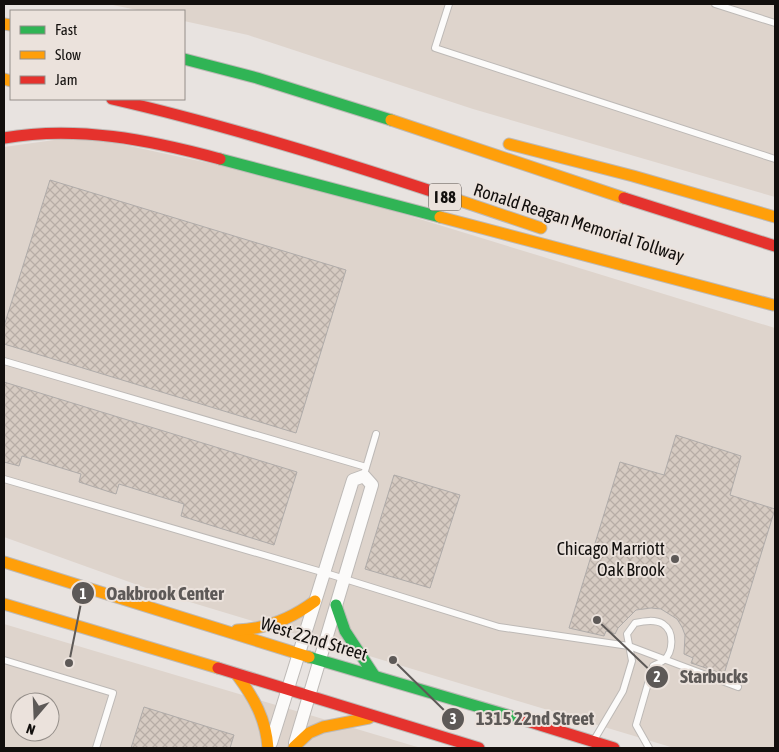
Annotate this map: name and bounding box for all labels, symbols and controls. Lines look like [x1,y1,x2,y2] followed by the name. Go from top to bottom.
[10,10,185,100] legend
[55,21,77,38] text: Fast
[55,46,81,63] text: Slow
[55,71,78,88] text: Jam
[471,178,687,267] street label: Ronald Reagan Memorial Tollway
[429,183,461,210] road number: I 88
[557,538,665,580] place label: Chicago Marriott Oak Brook
[669,553,681,565] marker: Chicago Marriott Oak Brook
[71,576,233,610] callout: Oakbrook Center
[106,582,224,604] text: Oakbrook Center
[79,585,87,602] text: 1
[258,612,370,665] street label: West 22nd Street
[645,660,758,694] callout: Starbucks
[680,665,748,687] text: Starbucks
[653,668,661,685] text: 2
[10,692,60,742] north arrow
[441,702,604,736] callout: 1315 22nd Street
[476,707,595,729] text: 1315 22nd Street
[449,710,457,727] text: 3
[24,720,37,738] text: N

